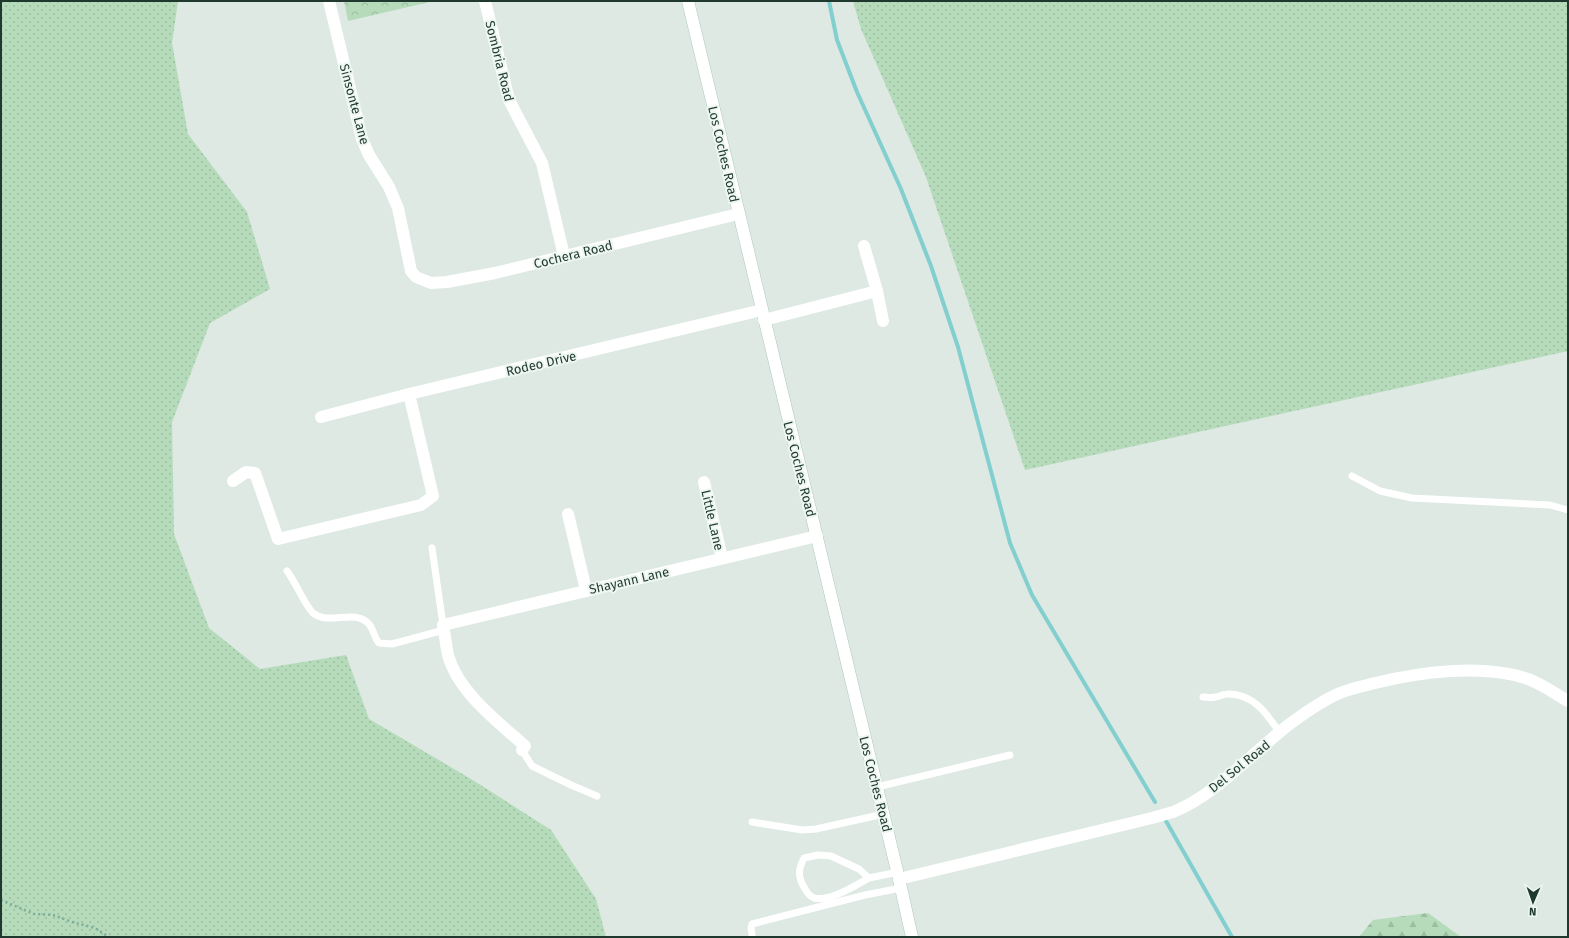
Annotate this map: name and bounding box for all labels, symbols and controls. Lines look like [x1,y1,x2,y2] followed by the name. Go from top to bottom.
[482,19,517,103] street label: Sombria Road
[337,62,372,146] street label: Sinsonte Lane
[705,105,742,204] street label: Los Coches Road
[532,237,614,272] street label: Cochera Road
[505,348,578,379] street label: Rodeo Drive
[780,420,819,519] street label: Los Coches Road
[698,488,727,552] street label: Little Lane
[588,564,671,597] street label: Shayann Lane
[856,735,895,834] street label: Los Coches Road
[1206,737,1273,796] street label: Del Sol Road
[1513,882,1553,922] north arrow
[1529,905,1537,918] text: N

